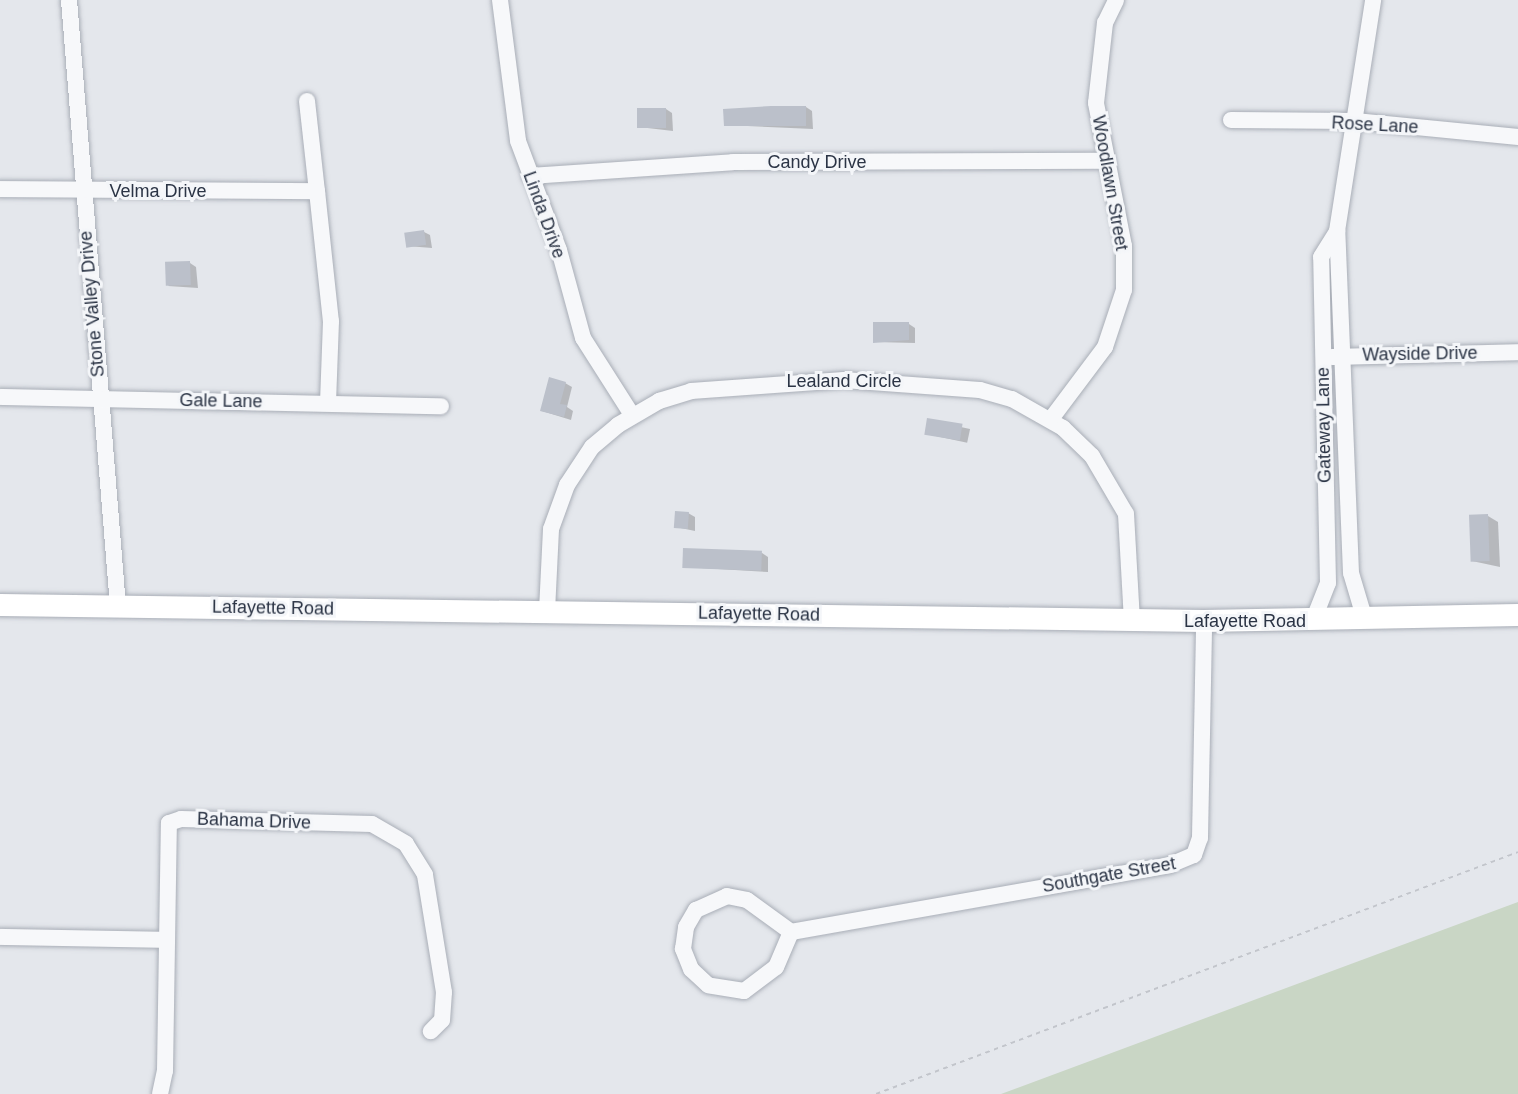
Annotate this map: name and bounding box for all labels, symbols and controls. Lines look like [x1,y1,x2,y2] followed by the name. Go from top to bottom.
[1331,112,1419,138] street label: Rose Lane
[1087,114,1133,252] street label: Woodlawn Street
[767,151,867,173] street label: Candy Drive
[518,169,570,261] street label: Linda Drive
[109,180,207,202] street label: Velma Drive
[75,230,109,378] street label: Stone Valley Drive
[1362,342,1478,366] street label: Wayside Drive
[1312,367,1336,483] street label: Gateway Lane
[786,370,902,392] street label: Lealand Circle
[179,389,263,413] street label: Gale Lane
[212,596,334,620] street label: Lafayette Road
[698,602,820,626] street label: Lafayette Road
[1184,610,1306,632] street label: Lafayette Road
[197,808,311,834] street label: Bahama Drive
[1041,853,1177,897] street label: Southgate Street

